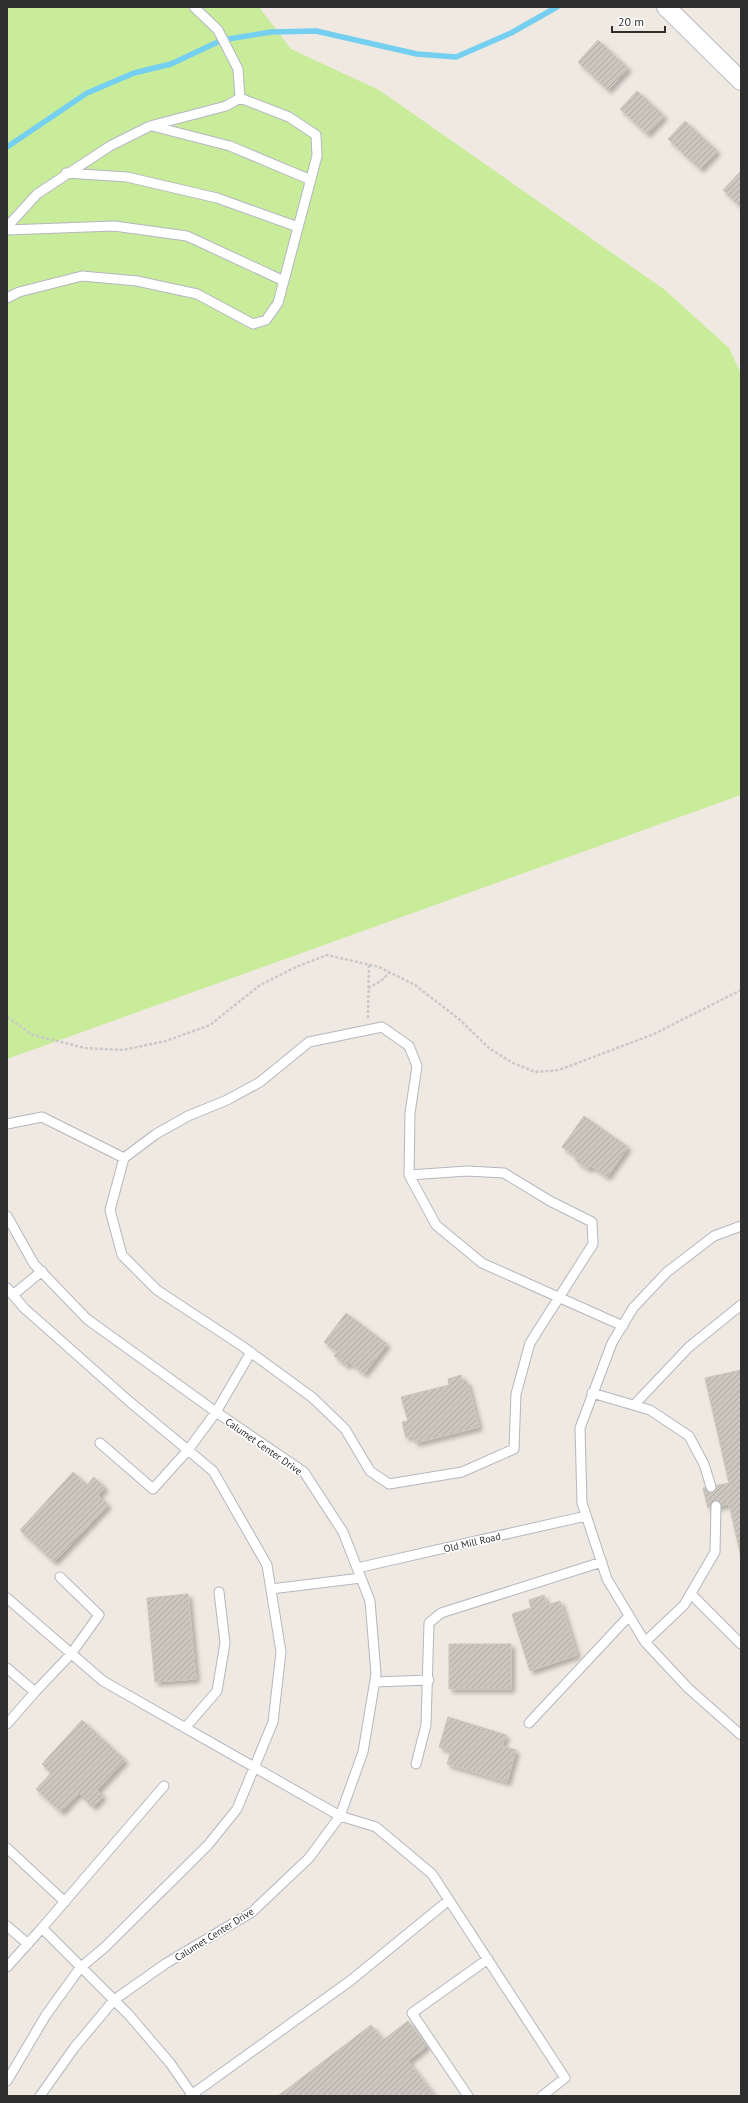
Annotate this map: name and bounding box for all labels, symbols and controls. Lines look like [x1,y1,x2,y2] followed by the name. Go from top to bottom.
[612,8,665,34] scale bar
[618,14,644,29] text: 20 m
[223,1415,305,1478] street label: Calumet Center Drive
[442,1530,502,1555] street label: Old Mill Road
[172,1905,256,1964] street label: Calumet Center Drive

